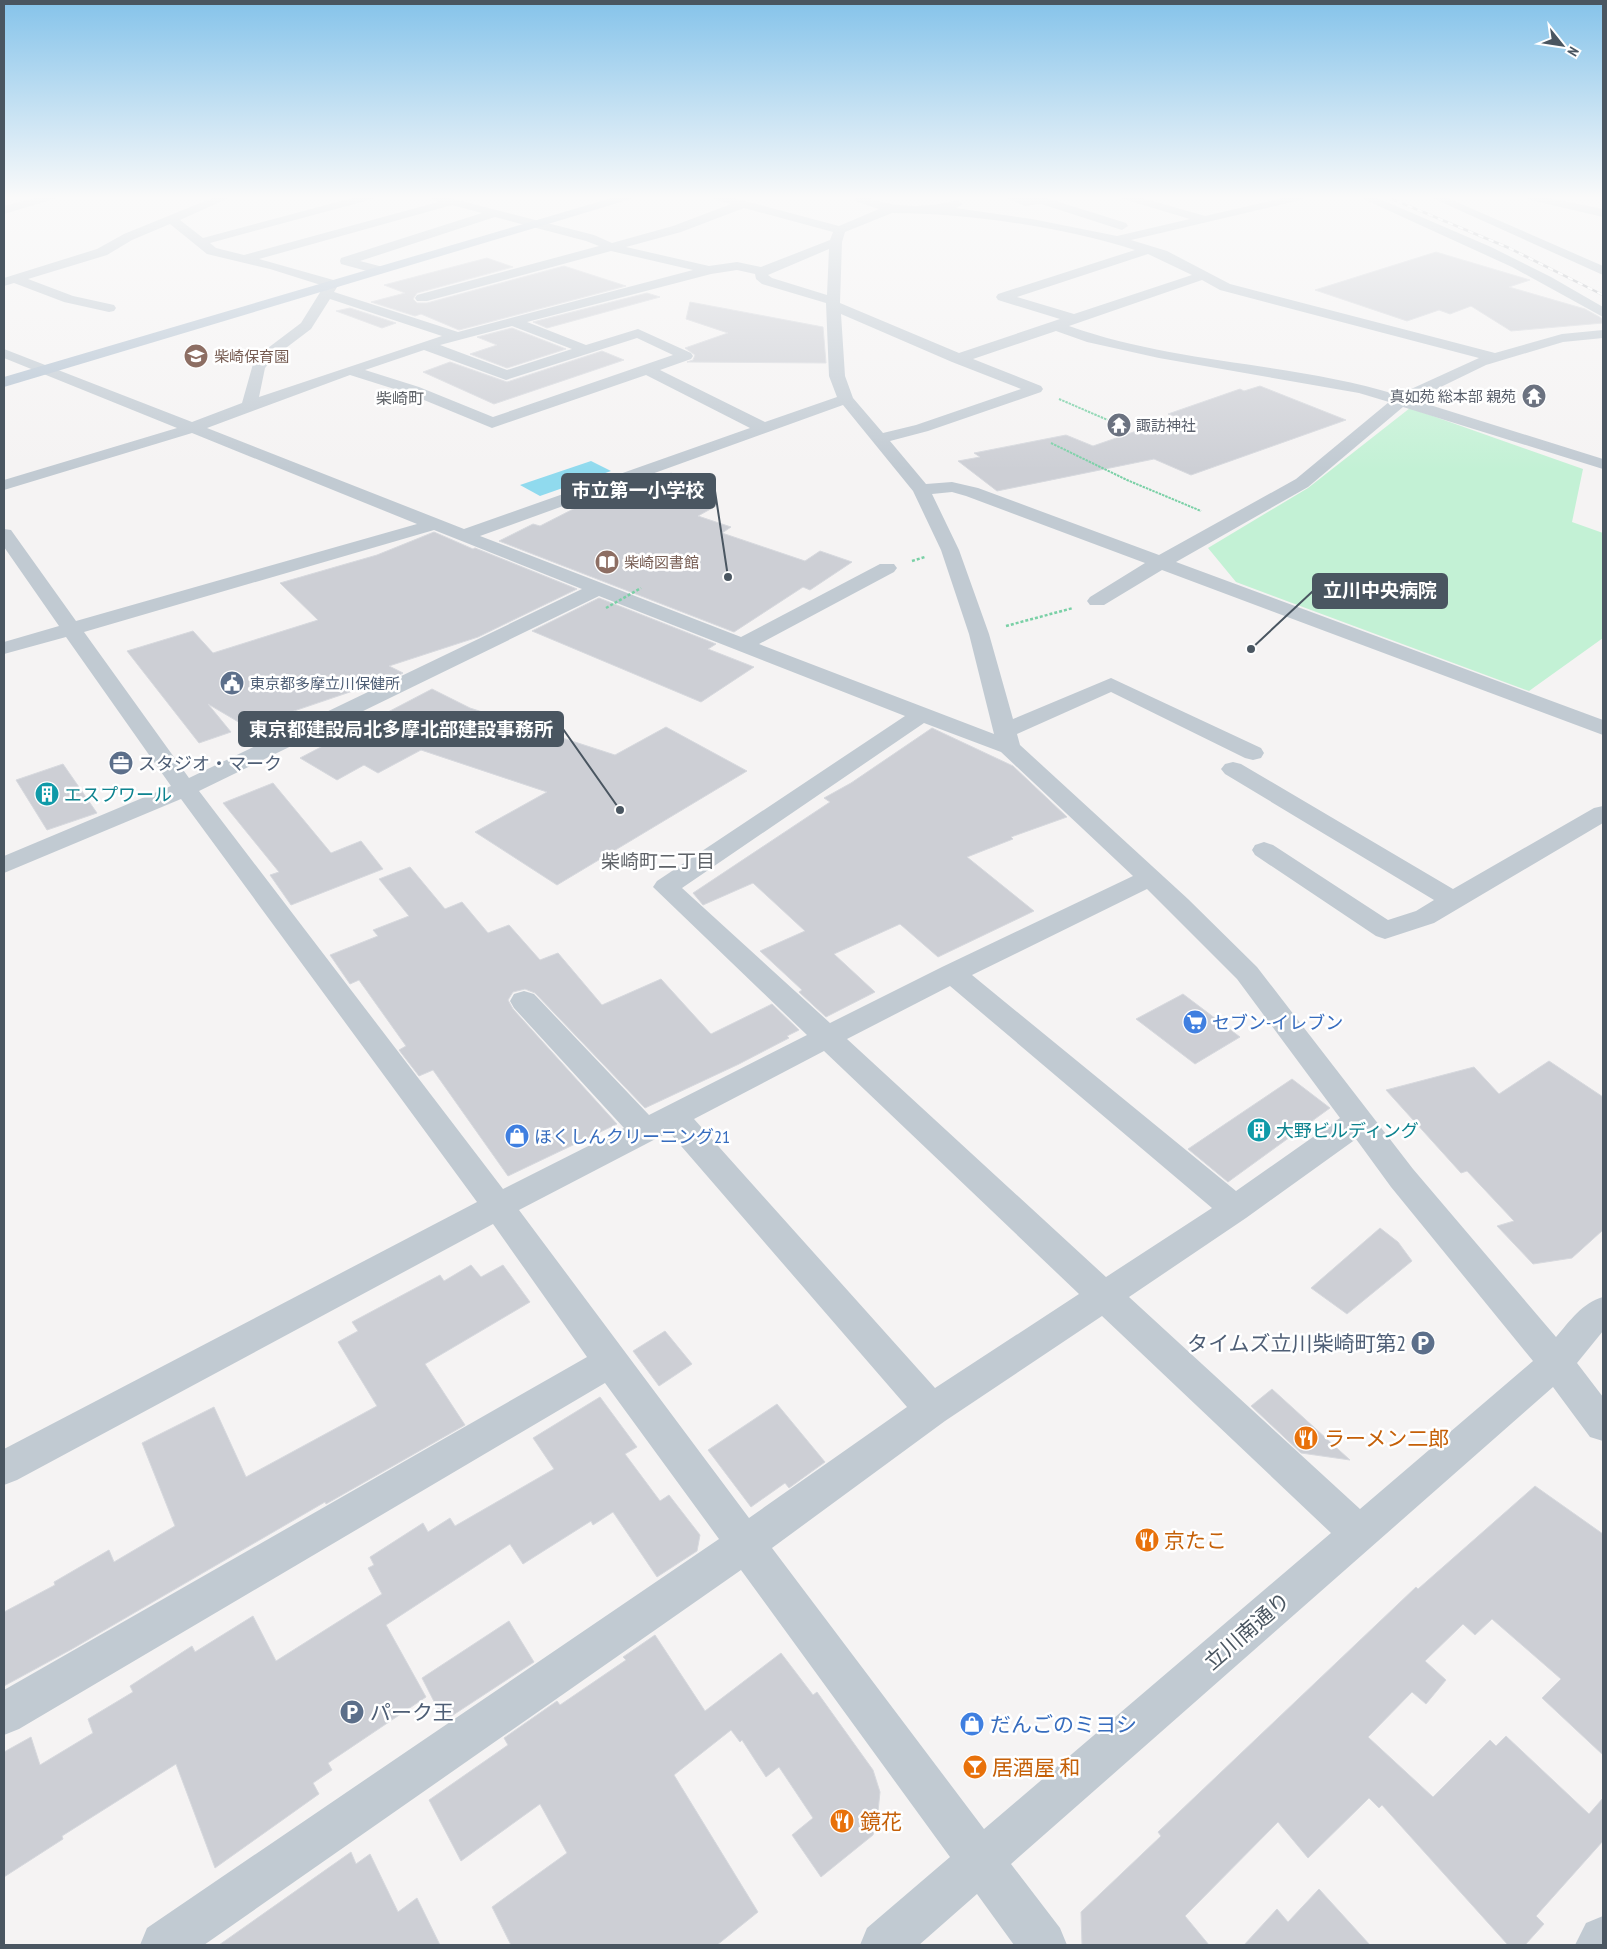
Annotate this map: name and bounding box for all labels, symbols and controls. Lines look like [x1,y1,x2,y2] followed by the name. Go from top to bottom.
[1537,20,1587,70] north arrow
[1564,44,1583,59] text: N
[183,343,209,369] school or university icon: 柴崎保育園
[214,347,289,366] place label: 柴崎保育園
[1521,383,1547,409] temple icon: 真如苑 総本部 親苑
[1390,387,1516,406] place label: 真如苑 総本部 親苑
[376,388,424,408] district label: 柴崎町
[1106,412,1132,438] temple icon: 諏訪神社
[1136,416,1196,435] place label: 諏訪神社
[562,474,715,508] callout: 市立第一小学校
[571,478,705,502] text: 市立第一小学校
[594,549,620,575] library icon: 柴崎図書館
[624,553,699,572] place label: 柴崎図書館
[1313,574,1447,608] callout: 立川中央病院
[1323,578,1437,602] text: 立川中央病院
[219,670,245,696] public building icon: 東京都多摩立川保健所
[250,674,400,693] place label: 東京都多摩立川保健所
[239,712,563,746] callout: 東京都建設局北多摩北部建設事務所
[249,717,553,741] text: 東京都建設局北多摩北部建設事務所
[108,750,134,776] office icon: スタジオ・マーク
[138,752,282,775] place label: スタジオ・マーク
[34,781,60,807] building icon: エスプワール
[64,783,172,806] place label: エスプワール
[601,849,715,873] district label: 柴崎町二丁目
[1182,1009,1208,1035] supermarket icon: セブン-イレブン
[1212,1011,1343,1034] place label: セブン-イレブン
[1246,1117,1272,1143] building icon: 大野ビルディング
[1276,1119,1419,1142] place label: 大野ビルディング
[504,1123,530,1149] shop icon: ほくしんクリーニング21
[534,1125,730,1148] place label: ほくしんクリーニング21
[1187,1330,1406,1357] place label: タイムズ立川柴崎町第2
[1410,1330,1436,1356] parking icon: タイムズ立川柴崎町第2
[1293,1425,1319,1451] restaurant icon: ラーメン二郎
[1324,1425,1449,1452] place label: ラーメン二郎
[1134,1527,1160,1553] restaurant icon: 京たこ
[1164,1527,1227,1554] place label: 京たこ
[1199,1586,1295,1676] street label: 立川南通り
[339,1699,365,1725] parking icon: パーク王
[370,1699,454,1726] place label: パーク王
[959,1711,985,1737] shop icon: だんごのミヨシ
[990,1711,1137,1738] place label: だんごのミヨシ
[962,1754,988,1780] bar icon: 居酒屋 和
[992,1754,1080,1781] place label: 居酒屋 和
[829,1808,855,1834] restaurant icon: 鏡花
[860,1808,902,1835] place label: 鏡花

